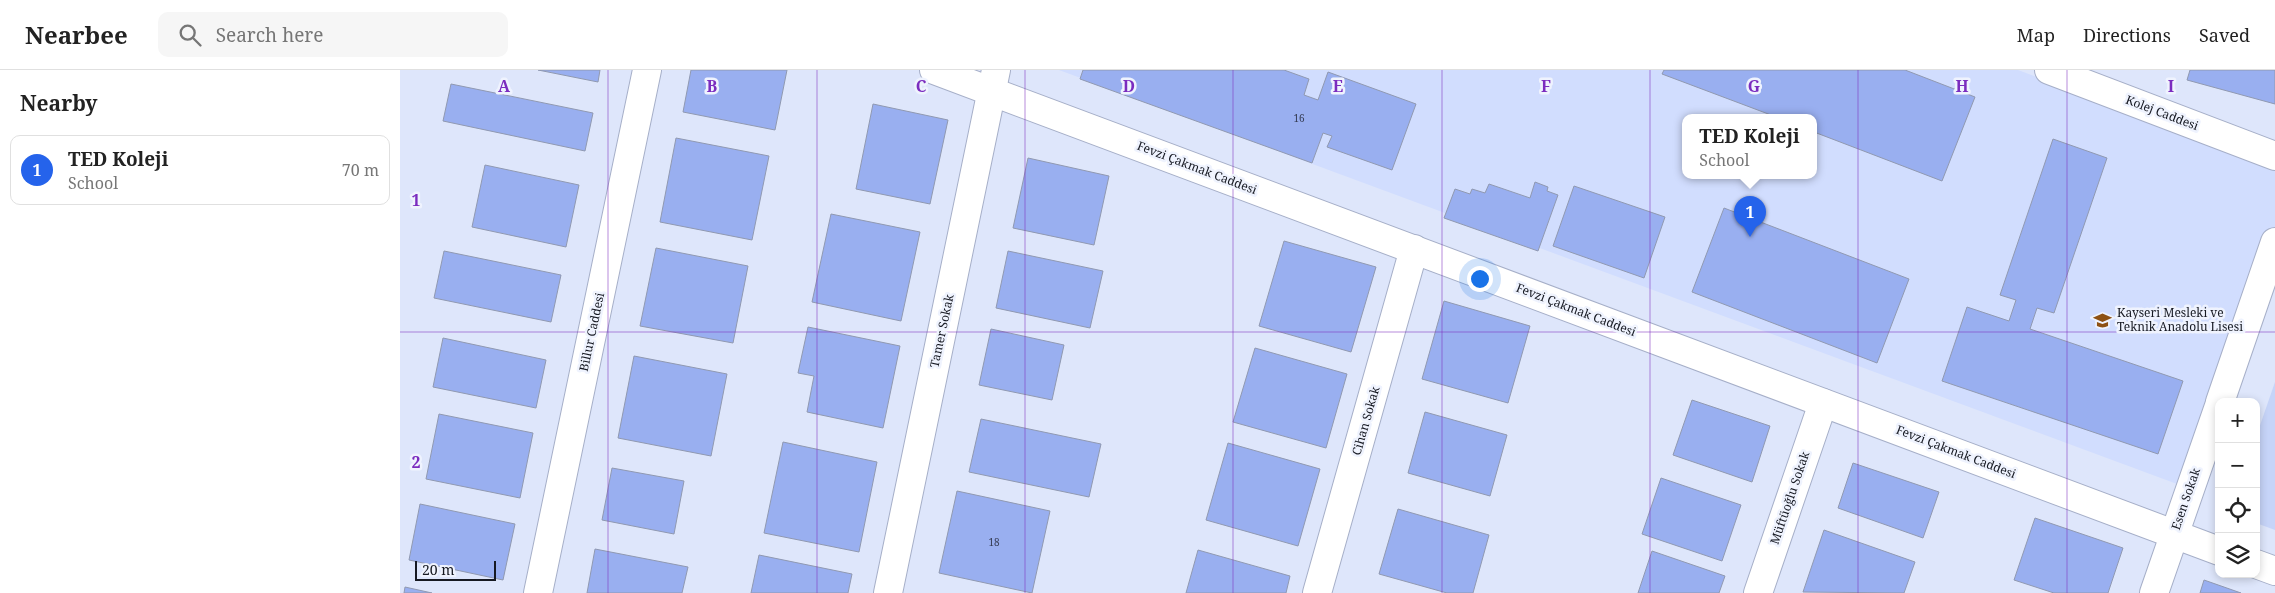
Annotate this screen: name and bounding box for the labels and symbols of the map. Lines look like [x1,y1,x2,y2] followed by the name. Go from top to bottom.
[498,75,511,97] text: A
[707,75,718,97] text: B
[916,75,927,97] text: C
[1123,75,1135,97] text: D
[1333,75,1343,97] text: E
[1541,75,1551,97] text: F
[1748,75,1760,97] text: G
[1955,75,1969,97] text: H
[2168,75,2174,97] text: I
[2123,91,2201,134] street label: Kolej Caddesi
[1293,111,1305,125] house number: 16
[1135,137,1260,198] street label: Fevzi Çakmak Caddesi
[411,189,421,211] text: 1
[1734,196,1766,237] pin: 1
[1467,266,1493,292] your location
[1514,279,1639,340] street label: Fevzi Çakmak Caddesi
[575,291,608,373] street label: Billur Caddesi
[925,292,958,369] street label: Tamer Sokak
[2117,304,2243,335] place label: Kayseri Mesleki ve Teknik Anadolu Lisesi
[2093,310,2113,330] school or university icon: Kayseri Mesleki ve Teknik Anadolu Lisesi
[1348,384,1384,457] street label: Cihan Sokak
[1894,421,2019,482] street label: Fevzi Çakmak Caddesi
[1766,448,1814,547] street label: Müftüoğlu Sokak
[411,451,421,473] text: 2
[2167,465,2204,532] street label: Esen Sokak
[988,535,1000,549] house number: 18
[415,558,496,581] scale bar

